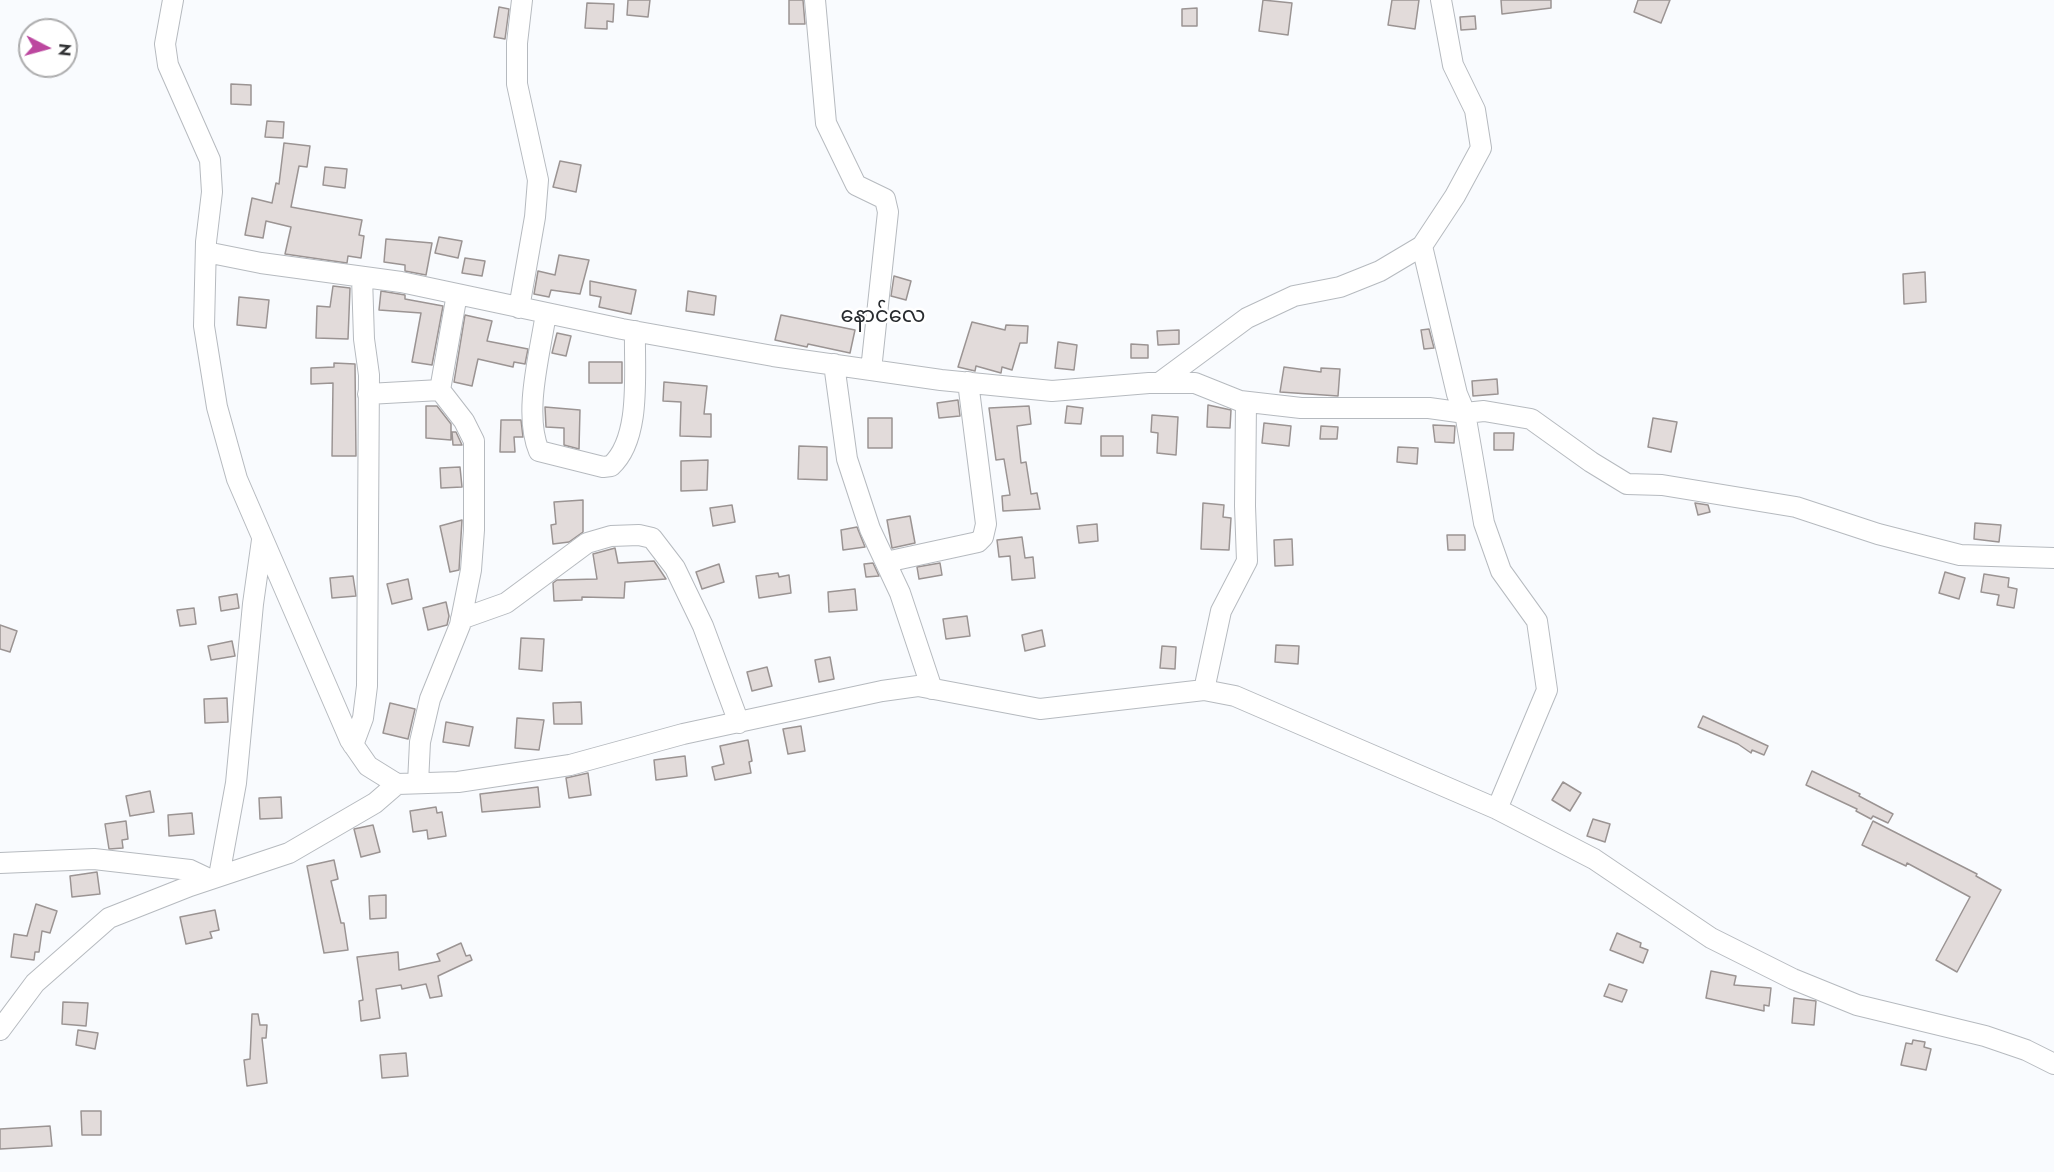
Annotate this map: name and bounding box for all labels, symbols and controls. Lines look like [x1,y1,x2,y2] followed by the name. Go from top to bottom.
[18,18,78,78] north arrow
[52,42,77,57] text: N
[841,304,925,330] district label: နောင်လေ

